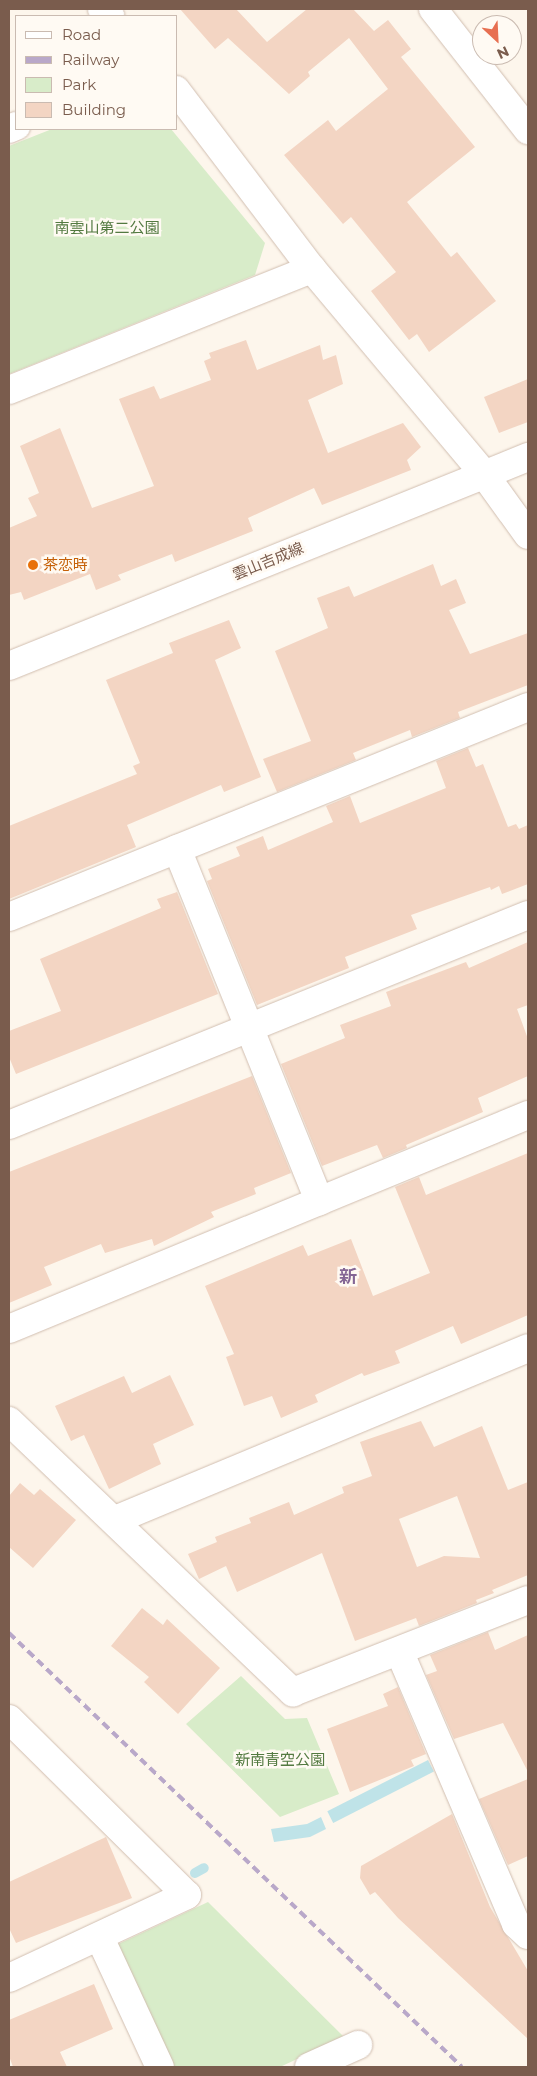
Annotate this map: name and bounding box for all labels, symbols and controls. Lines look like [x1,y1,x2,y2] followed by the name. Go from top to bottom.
[15,15,178,130] legend
[472,15,522,65] north arrow
[62,25,101,44] text: Road
[494,42,512,63] text: N
[62,50,119,69] text: Railway
[62,75,96,94] text: Park
[62,100,126,119] text: Building
[55,219,159,237] park label: 南雲山第二公園
[230,539,306,583] street label: 雲山吉成線
[43,556,88,574] place label: 茶恋時
[27,559,39,571] marker: 茶恋時
[339,1266,357,1288] district label: 新
[235,1751,325,1769] park label: 新南青空公園

